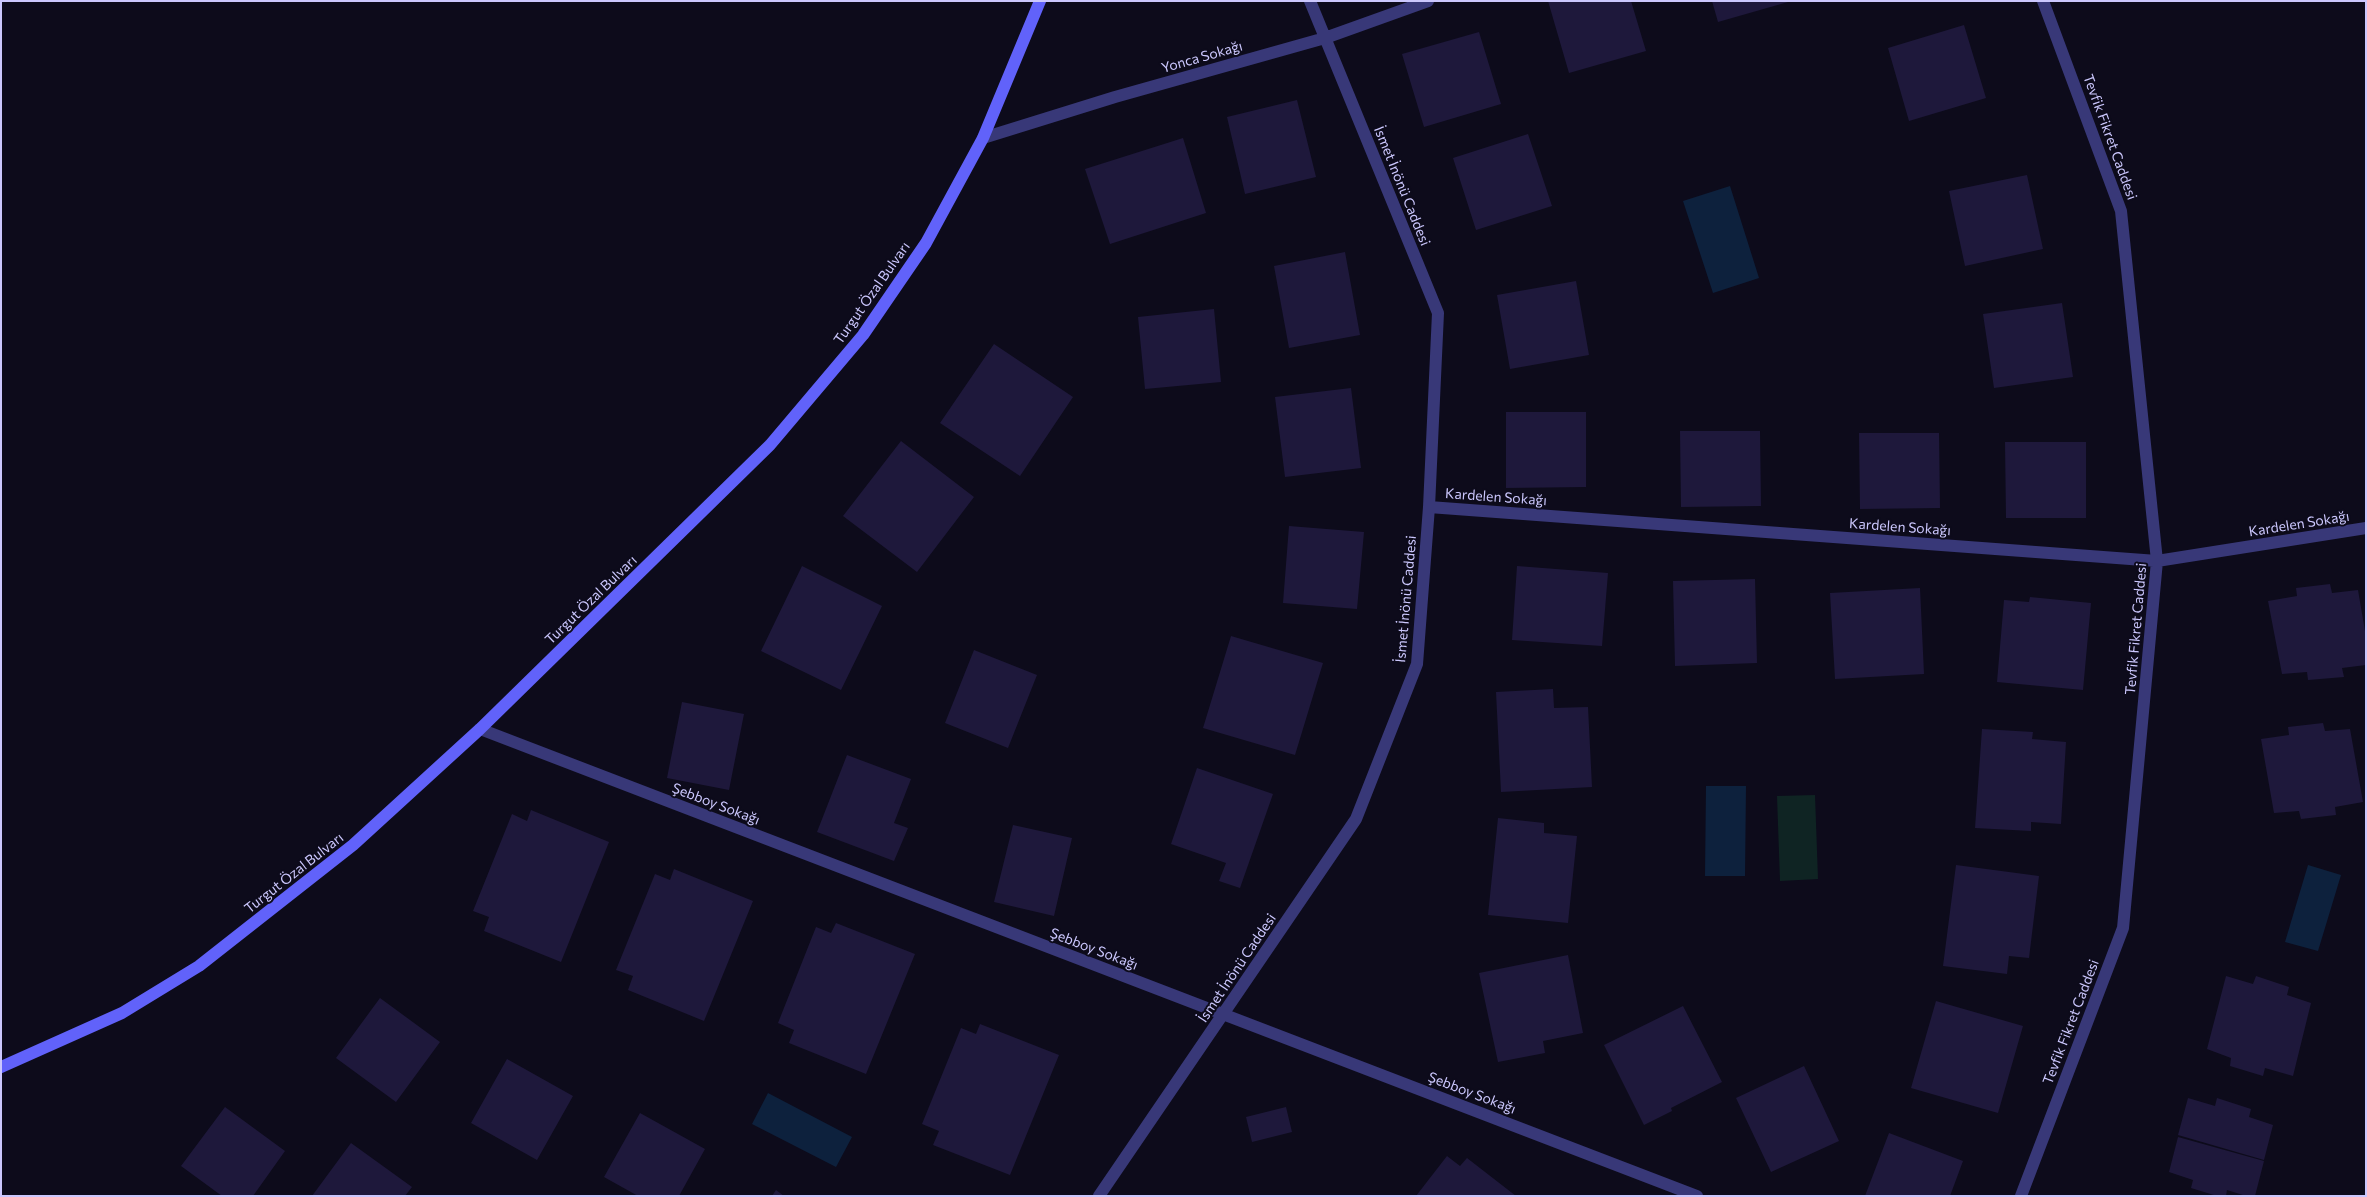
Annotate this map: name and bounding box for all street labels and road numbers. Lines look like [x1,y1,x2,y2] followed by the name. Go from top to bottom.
[1159,37,1245,77] street label: Yonca Sokağı
[2079,72,2141,202] street label: Tevfik Fikret Caddesi
[1370,124,1434,248] street label: İsmet İnönü Caddesi
[830,239,914,347] street label: Turgut Özal Bulvarı
[1445,485,1547,509] street label: Kardelen Sokağı
[2247,508,2351,540] street label: Kardelen Sokağı
[1849,515,1951,539] street label: Kardelen Sokağı
[1392,535,1420,663] street label: İsmet İnönü Caddesi
[542,552,640,648] street label: Turgut Özal Bulvarı
[2122,562,2150,696] street label: Tevfik Fikret Caddesi
[670,780,762,828] street label: Şebboy Sokağı
[241,829,347,917] street label: Turgut Özal Bulvarı
[1194,910,1280,1026] street label: İsmet İnönü Caddesi
[1048,925,1140,973] street label: Şebboy Sokağı
[2039,957,2103,1087] street label: Tevfik Fikret Caddesi
[1426,1069,1518,1117] street label: Şebboy Sokağı

